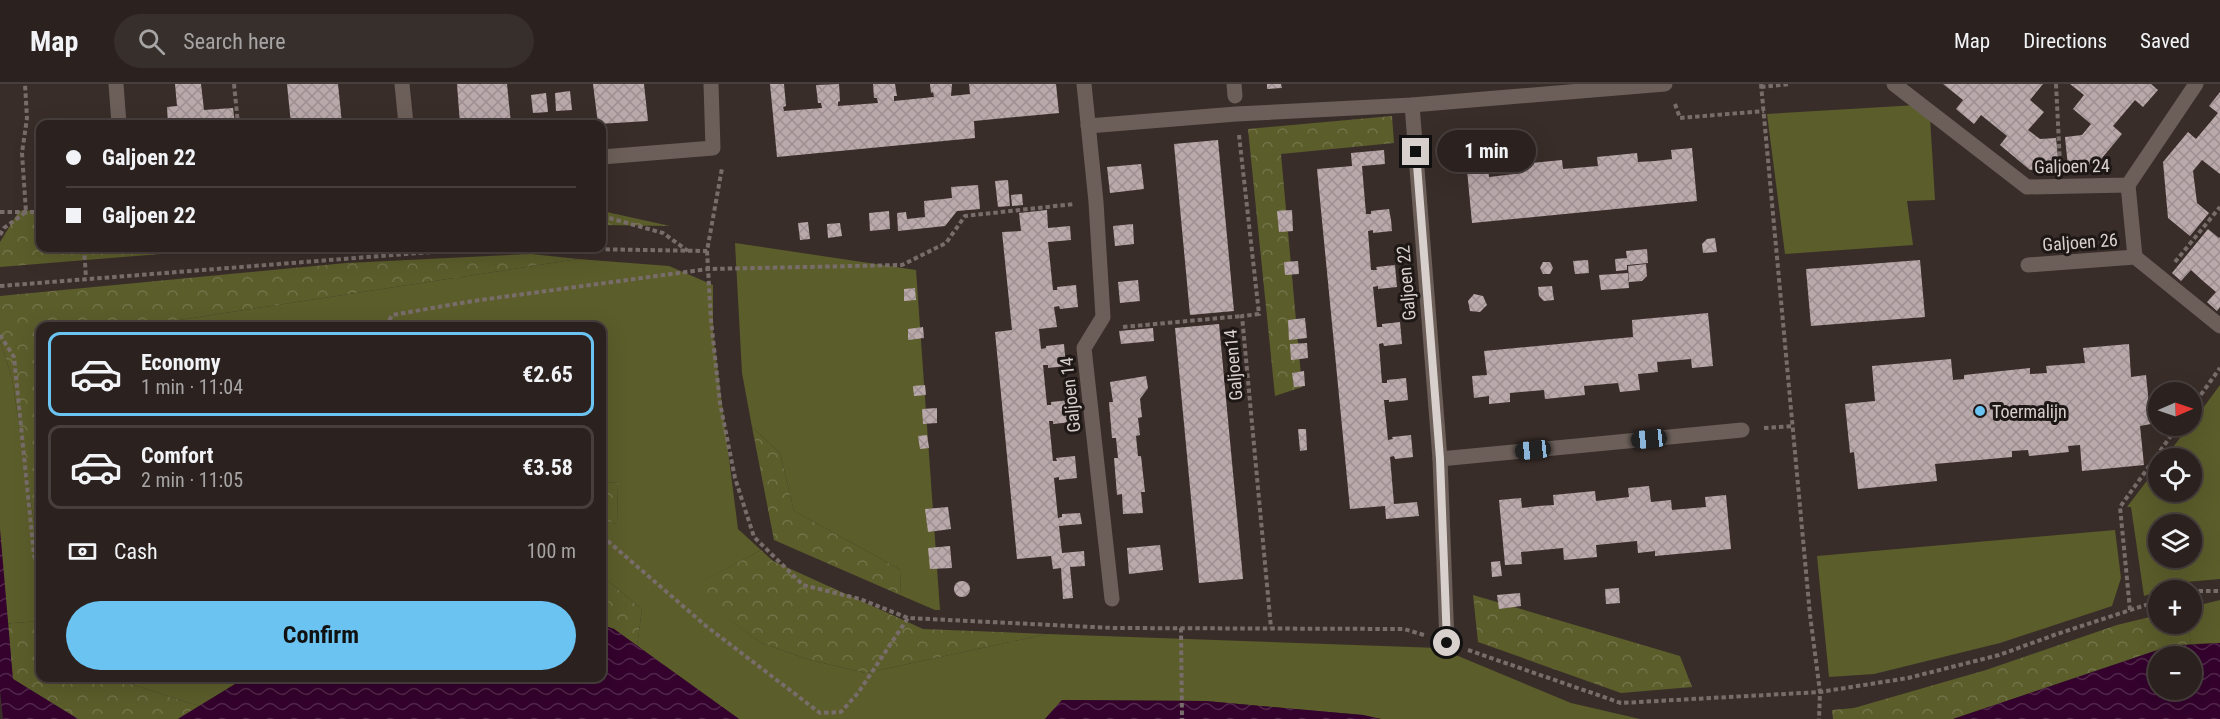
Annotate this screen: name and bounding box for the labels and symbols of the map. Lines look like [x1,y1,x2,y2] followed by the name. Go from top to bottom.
[1437,131,1536,173] callout: 1 min
[1402,138,1429,165] route end
[2034,155,2110,177] street label: Galjoen 24
[2042,229,2118,255] street label: Galjoen 26
[1392,244,1420,322] street label: Galjoen 22
[1219,328,1247,401] street label: Galjoen14
[1056,356,1084,434] street label: Galjoen 14
[2148,382,2202,436] north arrow
[1992,401,2067,422] place label: Toermalijn
[1973,404,1987,418] marker: Toermalijn
[1630,428,1668,450] car
[1514,439,1552,461] car
[1433,629,1460,656] route start

